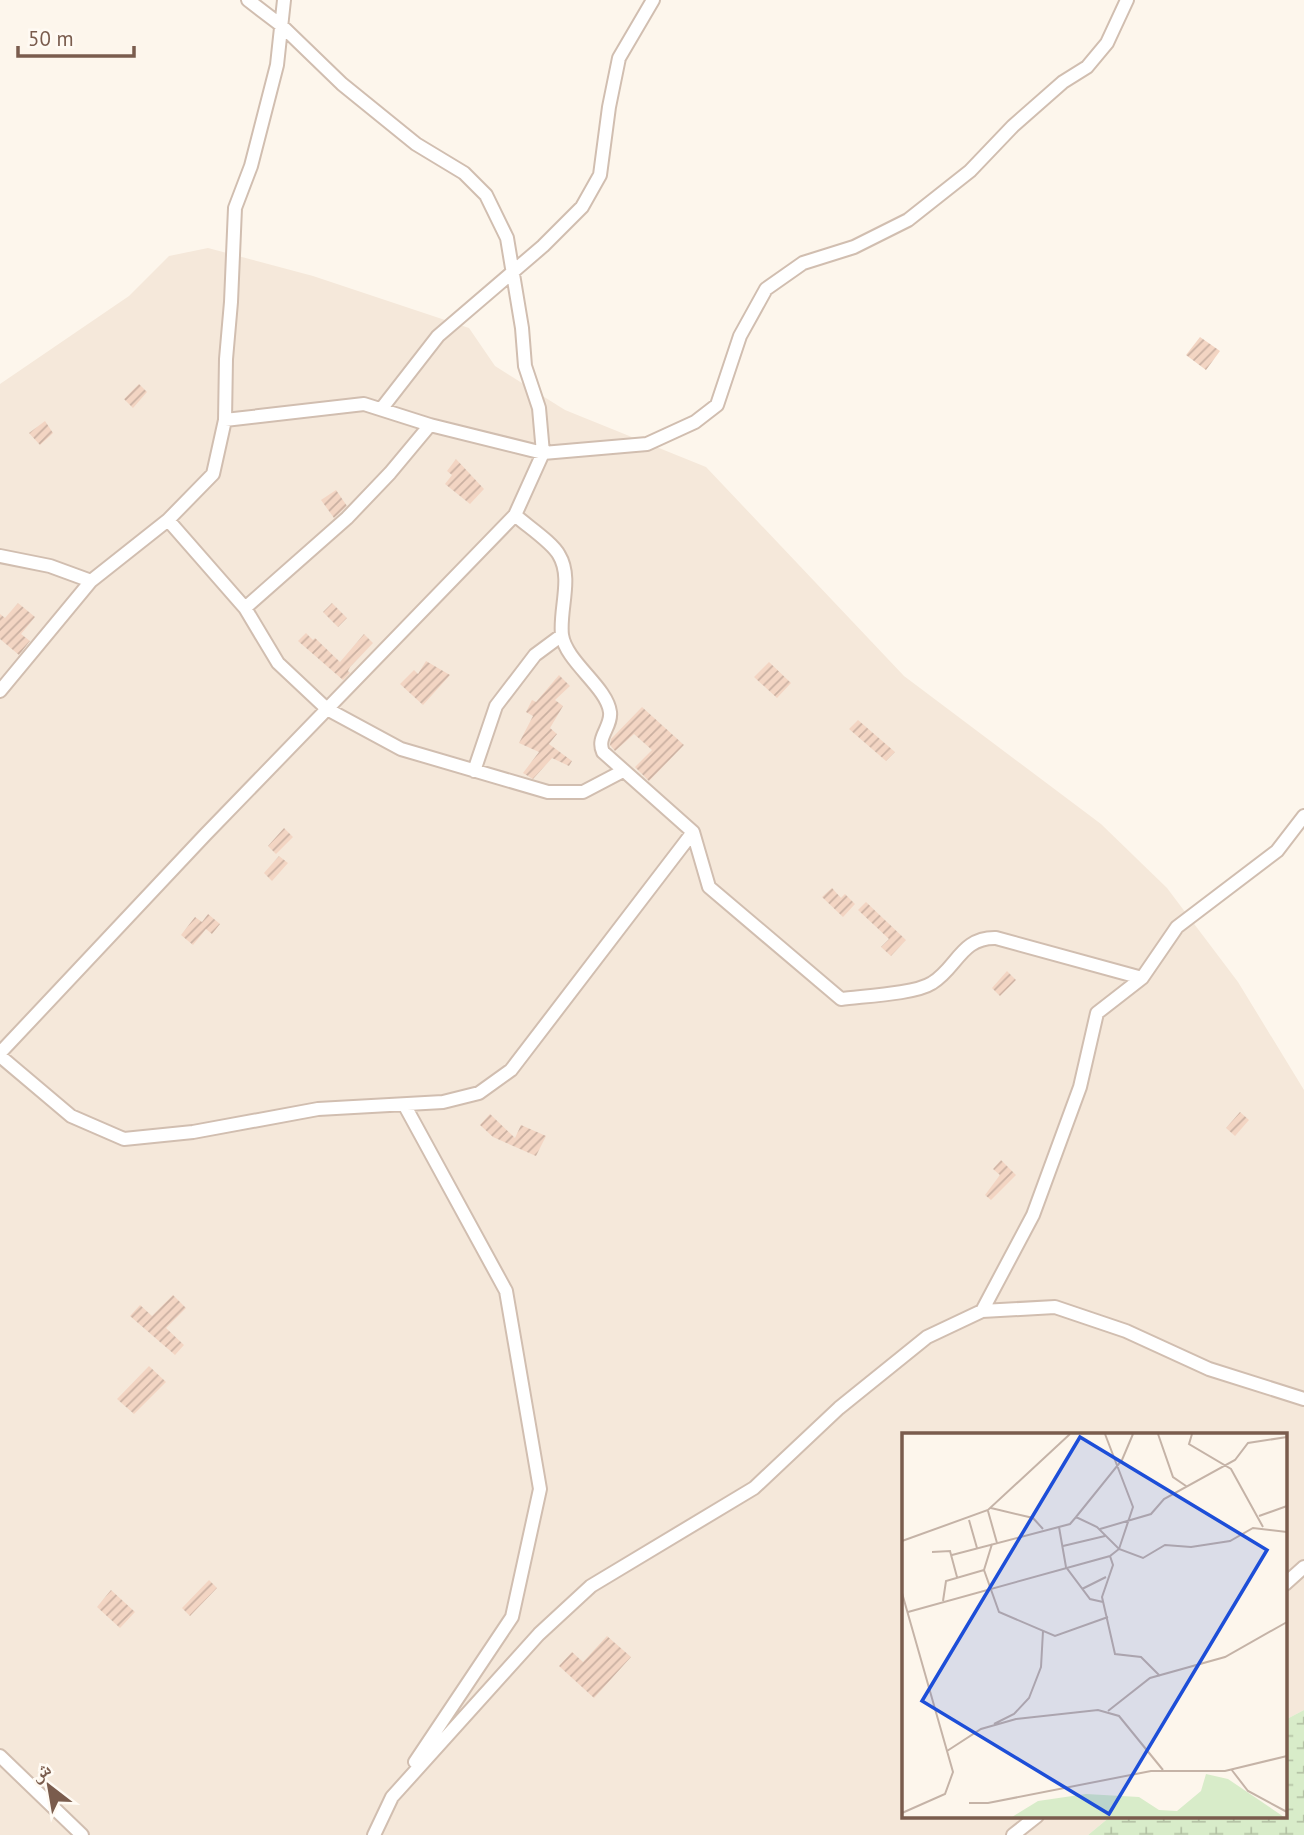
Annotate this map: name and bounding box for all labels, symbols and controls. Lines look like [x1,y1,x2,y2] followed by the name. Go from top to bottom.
[18,14,133,58] scale bar
[28,25,74,52] text: 50 m
[902,1433,1286,1818] inset map
[14,1751,84,1821] north arrow
[25,1756,55,1787] text: ش

